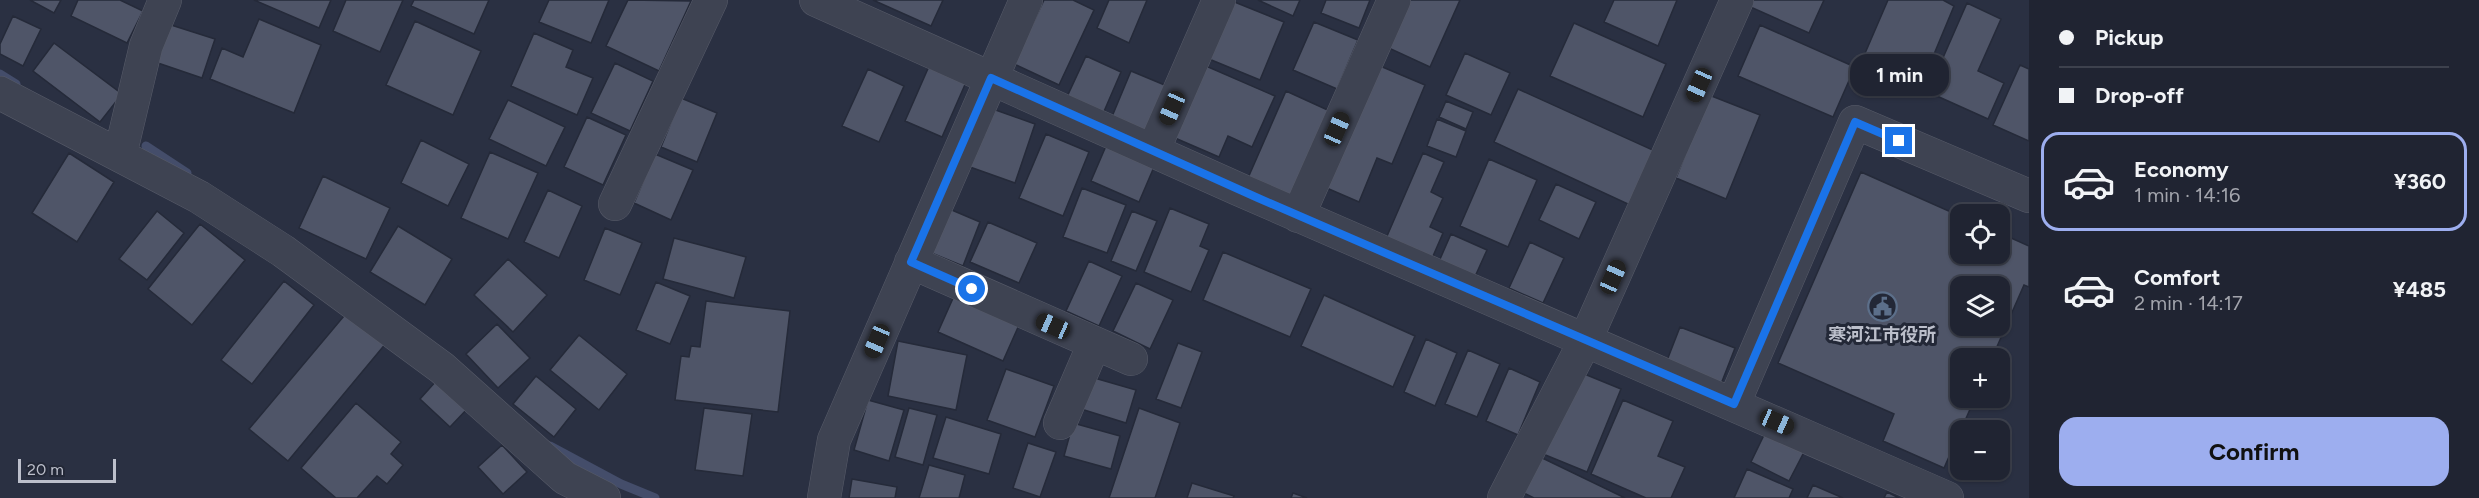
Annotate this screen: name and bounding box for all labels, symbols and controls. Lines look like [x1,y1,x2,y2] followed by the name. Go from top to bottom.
[2095,24,2164,51] text: Pickup
[1850,54,1948,96] callout: 1 min
[1876,63,1923,87] text: 1 min
[1683,65,1715,105] car
[2095,82,2184,109] text: Drop-off
[1156,88,1188,128] car
[1321,109,1353,149] car
[1885,127,1912,154] route end
[2062,155,2116,209] icon: car
[2134,156,2229,183] text: Economy
[2394,168,2446,195] text: ¥360
[2134,183,2240,207] text: 1 min · 14:16
[1950,204,2010,480] map controls
[1950,204,2010,264] button: locate
[1597,257,1629,297] car
[2062,263,2116,317] icon: car
[2134,264,2220,291] text: Comfort
[958,275,985,302] route start
[1950,276,2010,336] button: layers
[2393,276,2446,303] text: ¥485
[1866,290,1898,322] public building icon: 寒河江市役所
[2134,291,2243,315] text: 2 min · 14:17
[1033,310,1073,342] car
[862,321,892,361] car
[1828,324,1936,346] place label: 寒河江市役所
[1950,348,2010,408] button: +
[1757,406,1797,438] car
[2059,417,2449,486] button: Confirm
[1950,420,2010,480] button: −
[18,456,116,484] scale bar
[27,460,64,479] text: 20 m

